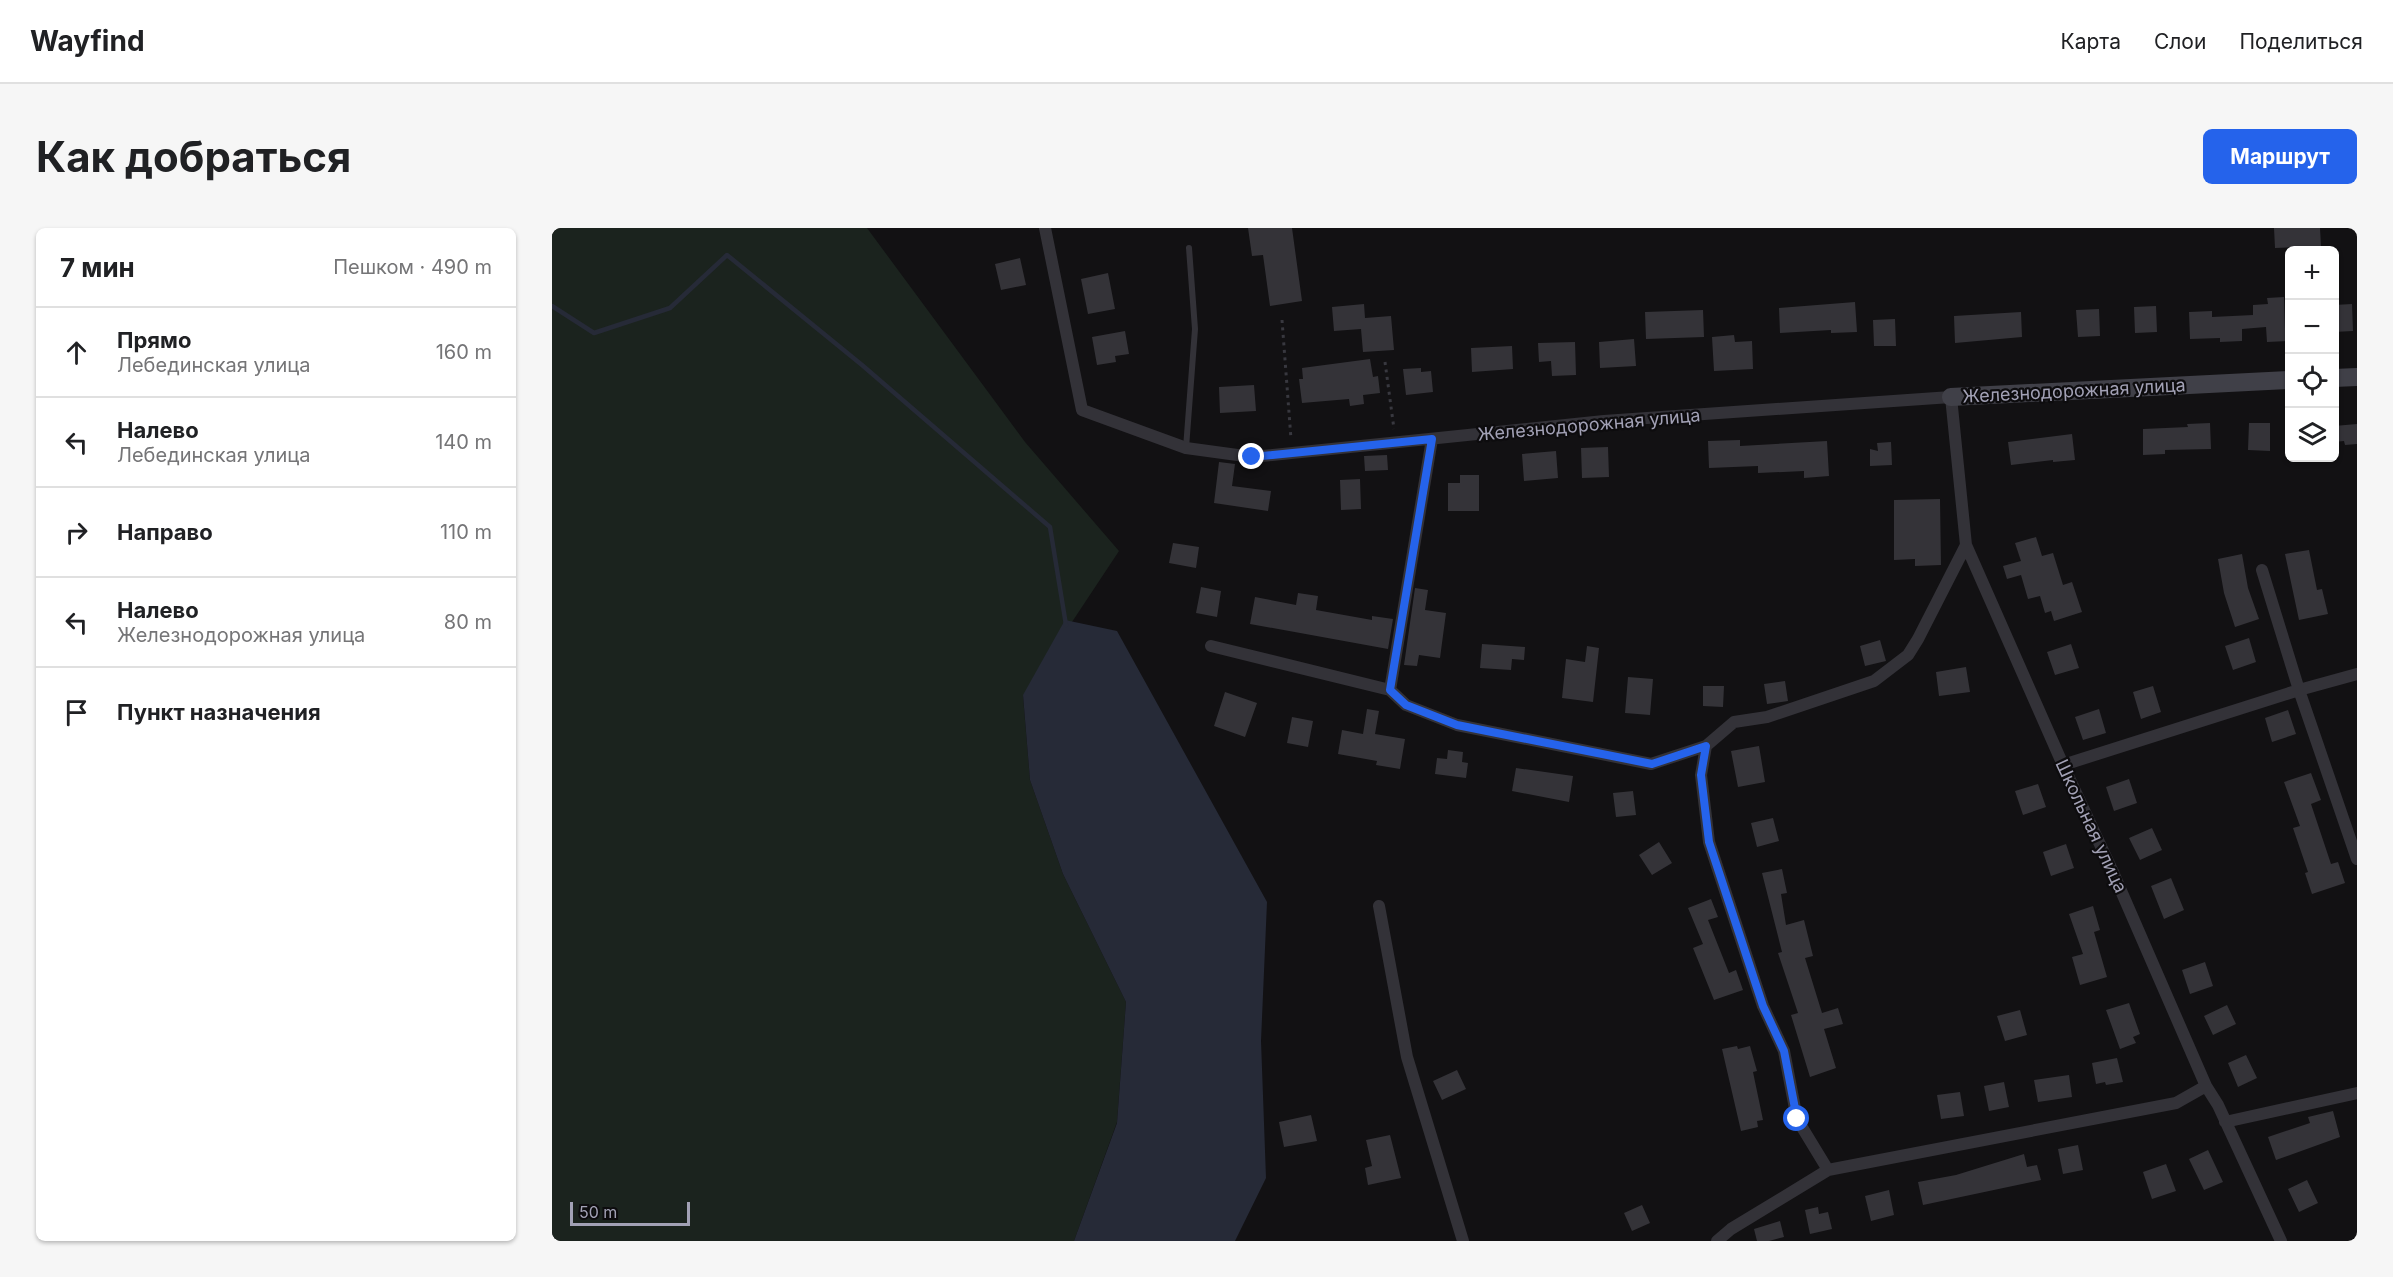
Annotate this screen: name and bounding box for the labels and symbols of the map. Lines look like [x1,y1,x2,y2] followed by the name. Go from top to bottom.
[1962,374,2186,407] street label: Железнодорожная улица
[1477,404,1701,445] street label: Железнодорожная улица
[1238,443,1264,469] route end
[2051,756,2132,896] street label: Школьная улица
[1783,1105,1809,1131] route start
[570,1199,690,1226] scale bar

